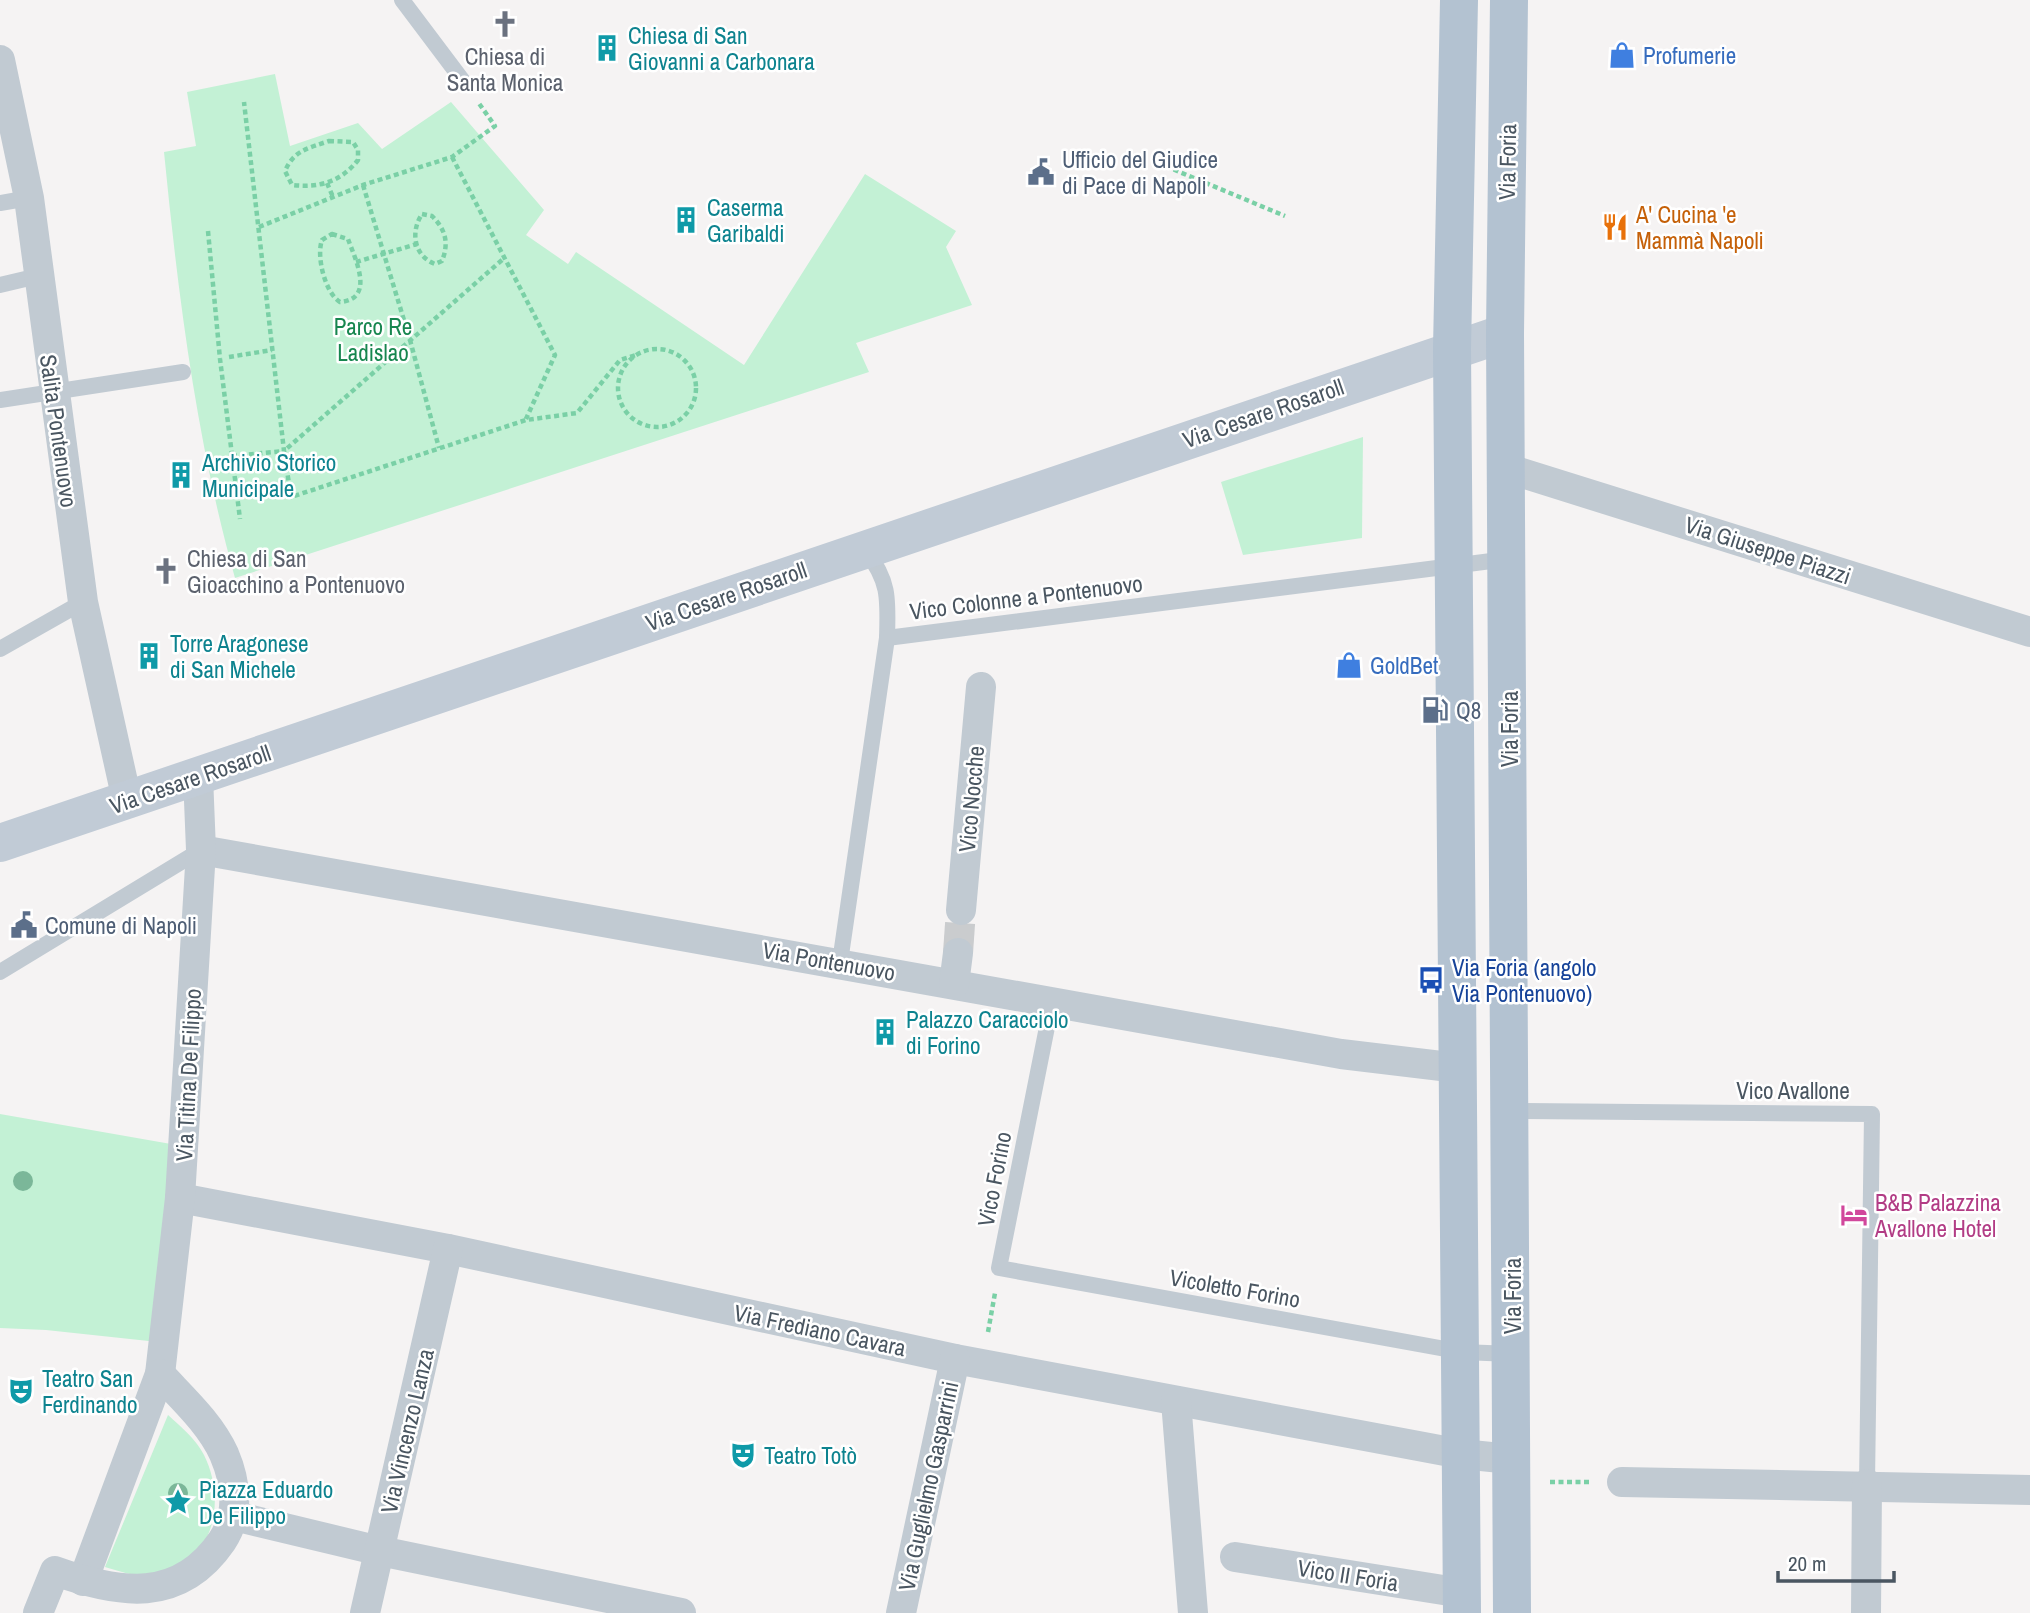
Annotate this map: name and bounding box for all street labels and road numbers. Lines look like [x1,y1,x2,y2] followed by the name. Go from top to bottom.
[1491,123,1523,200] street label: Via Foria
[33,353,85,509] street label: Salita Pontenuovo
[1178,371,1348,455] street label: Via Cesare Rosaroll
[1681,509,1855,591] street label: Via Giuseppe Piazzi
[641,554,811,638] street label: Via Cesare Rosaroll
[908,567,1144,627] street label: Vico Colonne a Pontenuovo
[1494,690,1525,767] street label: Via Foria
[105,737,275,821] street label: Via Cesare Rosaroll
[951,745,991,853] street label: Vico Nocche
[760,934,898,988] street label: Via Pontenuovo
[168,988,208,1162] street label: Via Titina De Filippo
[1736,1075,1850,1106] street label: Vico Avallone
[970,1129,1018,1229] street label: Vico Forino
[1497,1257,1528,1334] street label: Via Foria
[1167,1261,1303,1315] street label: Vicoletto Forino
[731,1297,909,1363] street label: Via Frediano Cavara
[373,1345,441,1516] street label: Via Vincenzo Lanza
[891,1378,965,1594] street label: Via Guglielmo Gasparrini
[1295,1552,1401,1598] street label: Vico II Foria

